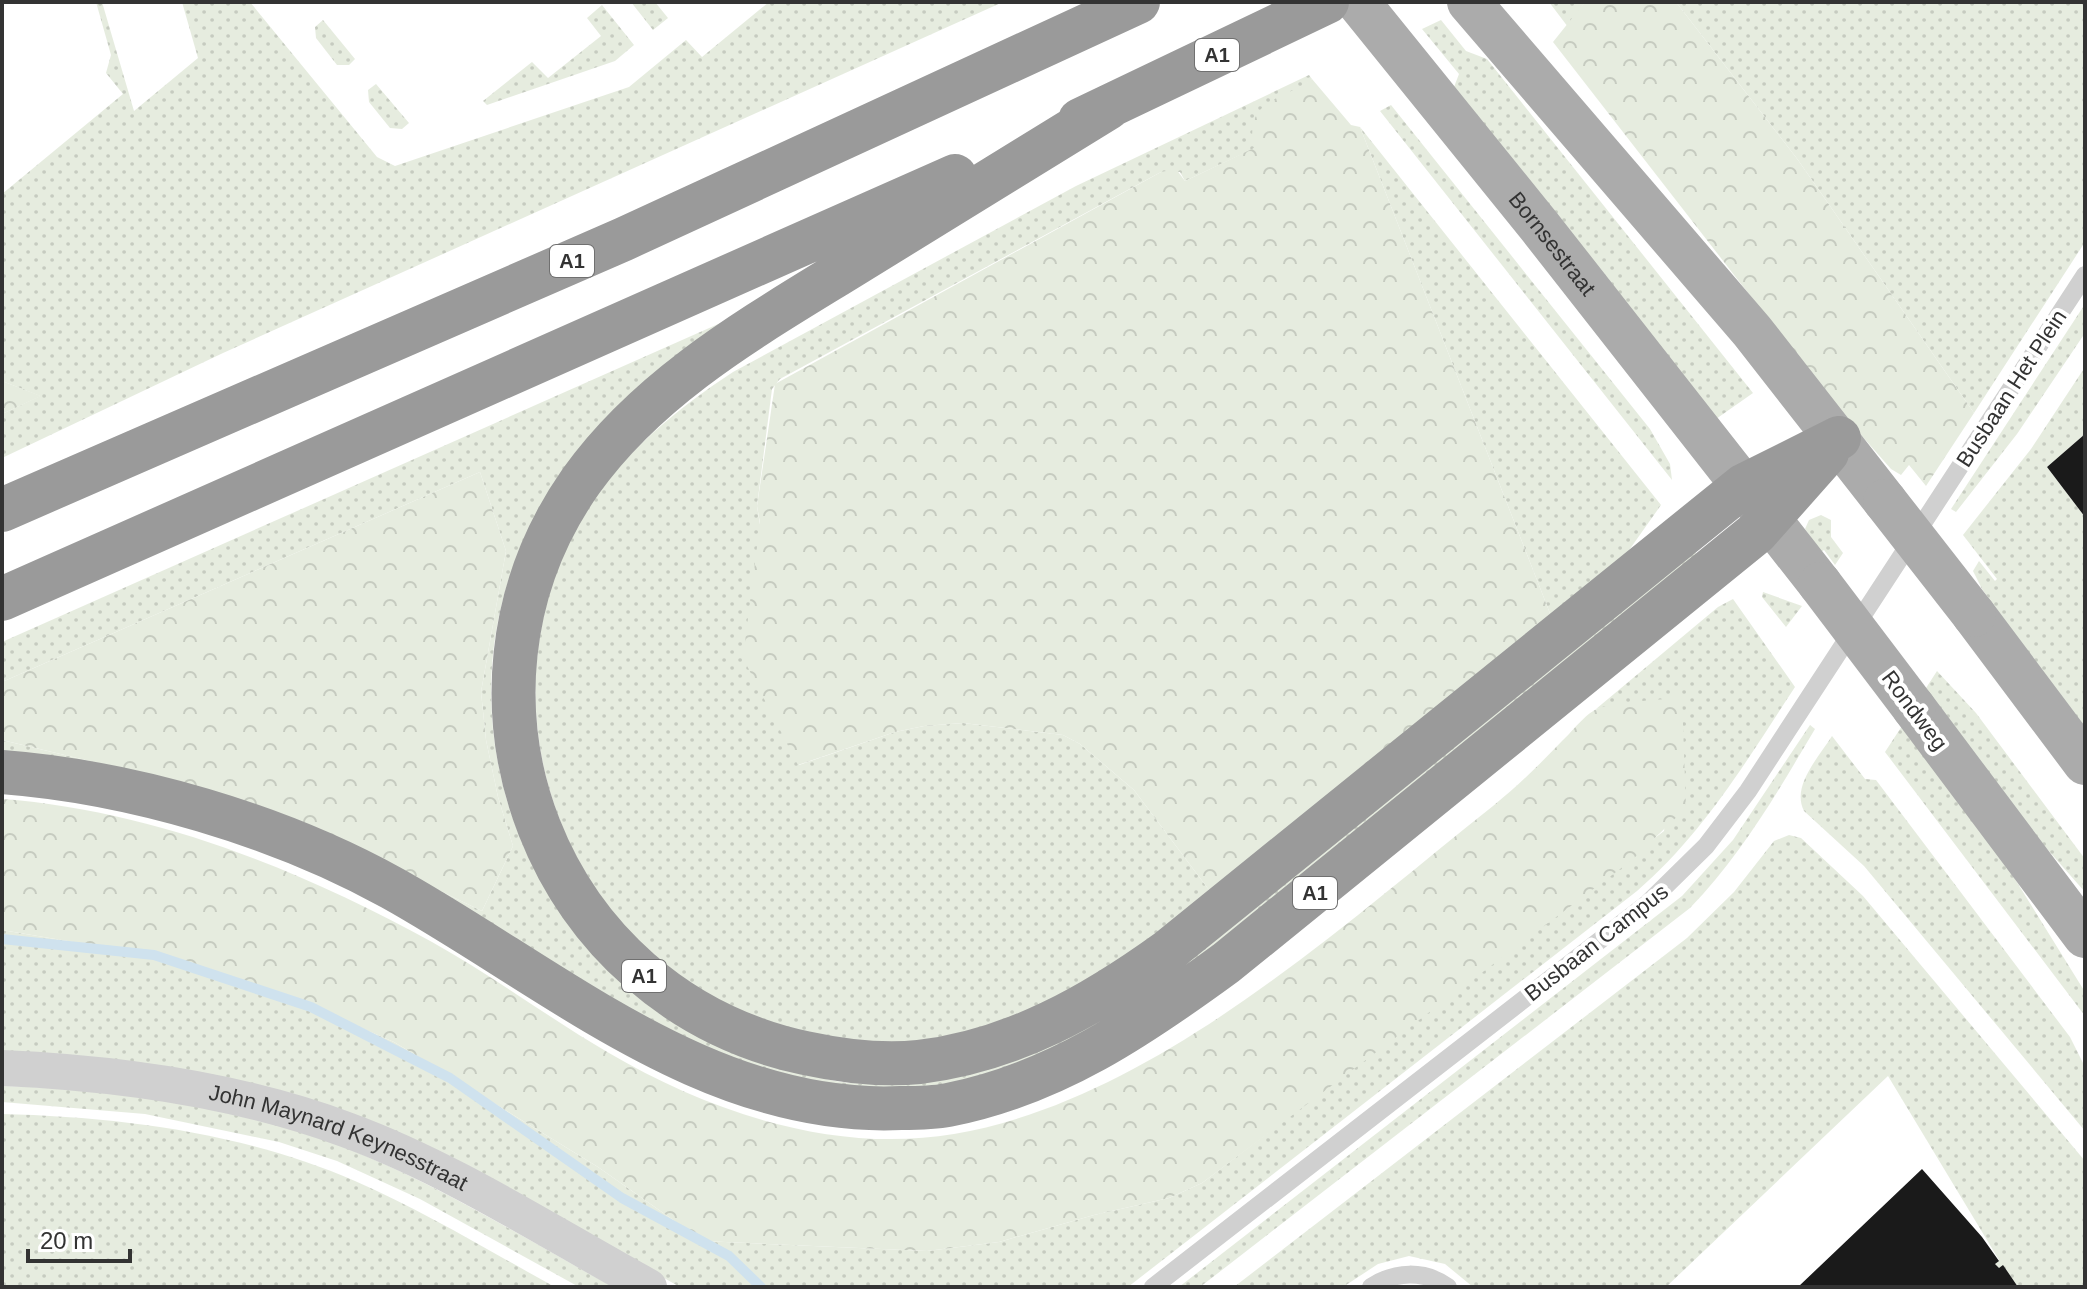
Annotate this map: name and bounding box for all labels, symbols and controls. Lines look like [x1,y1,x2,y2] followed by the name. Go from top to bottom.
[1195,39,1239,71] road number: A1
[1504,187,1601,300] street label: Bornsestraat
[550,245,594,277] road number: A1
[1951,305,2072,471] street label: Busbaan Het Plein
[1877,666,1953,755] street label: Rondweg
[1293,877,1337,909] road number: A1
[1520,879,1673,1006] street label: Busbaan Campus
[622,960,666,992] road number: A1
[207,1080,472,1196] street label: John Maynard Keynesstraat
[28,1213,130,1263] scale bar
[40,1227,93,1254] text: 20 m

